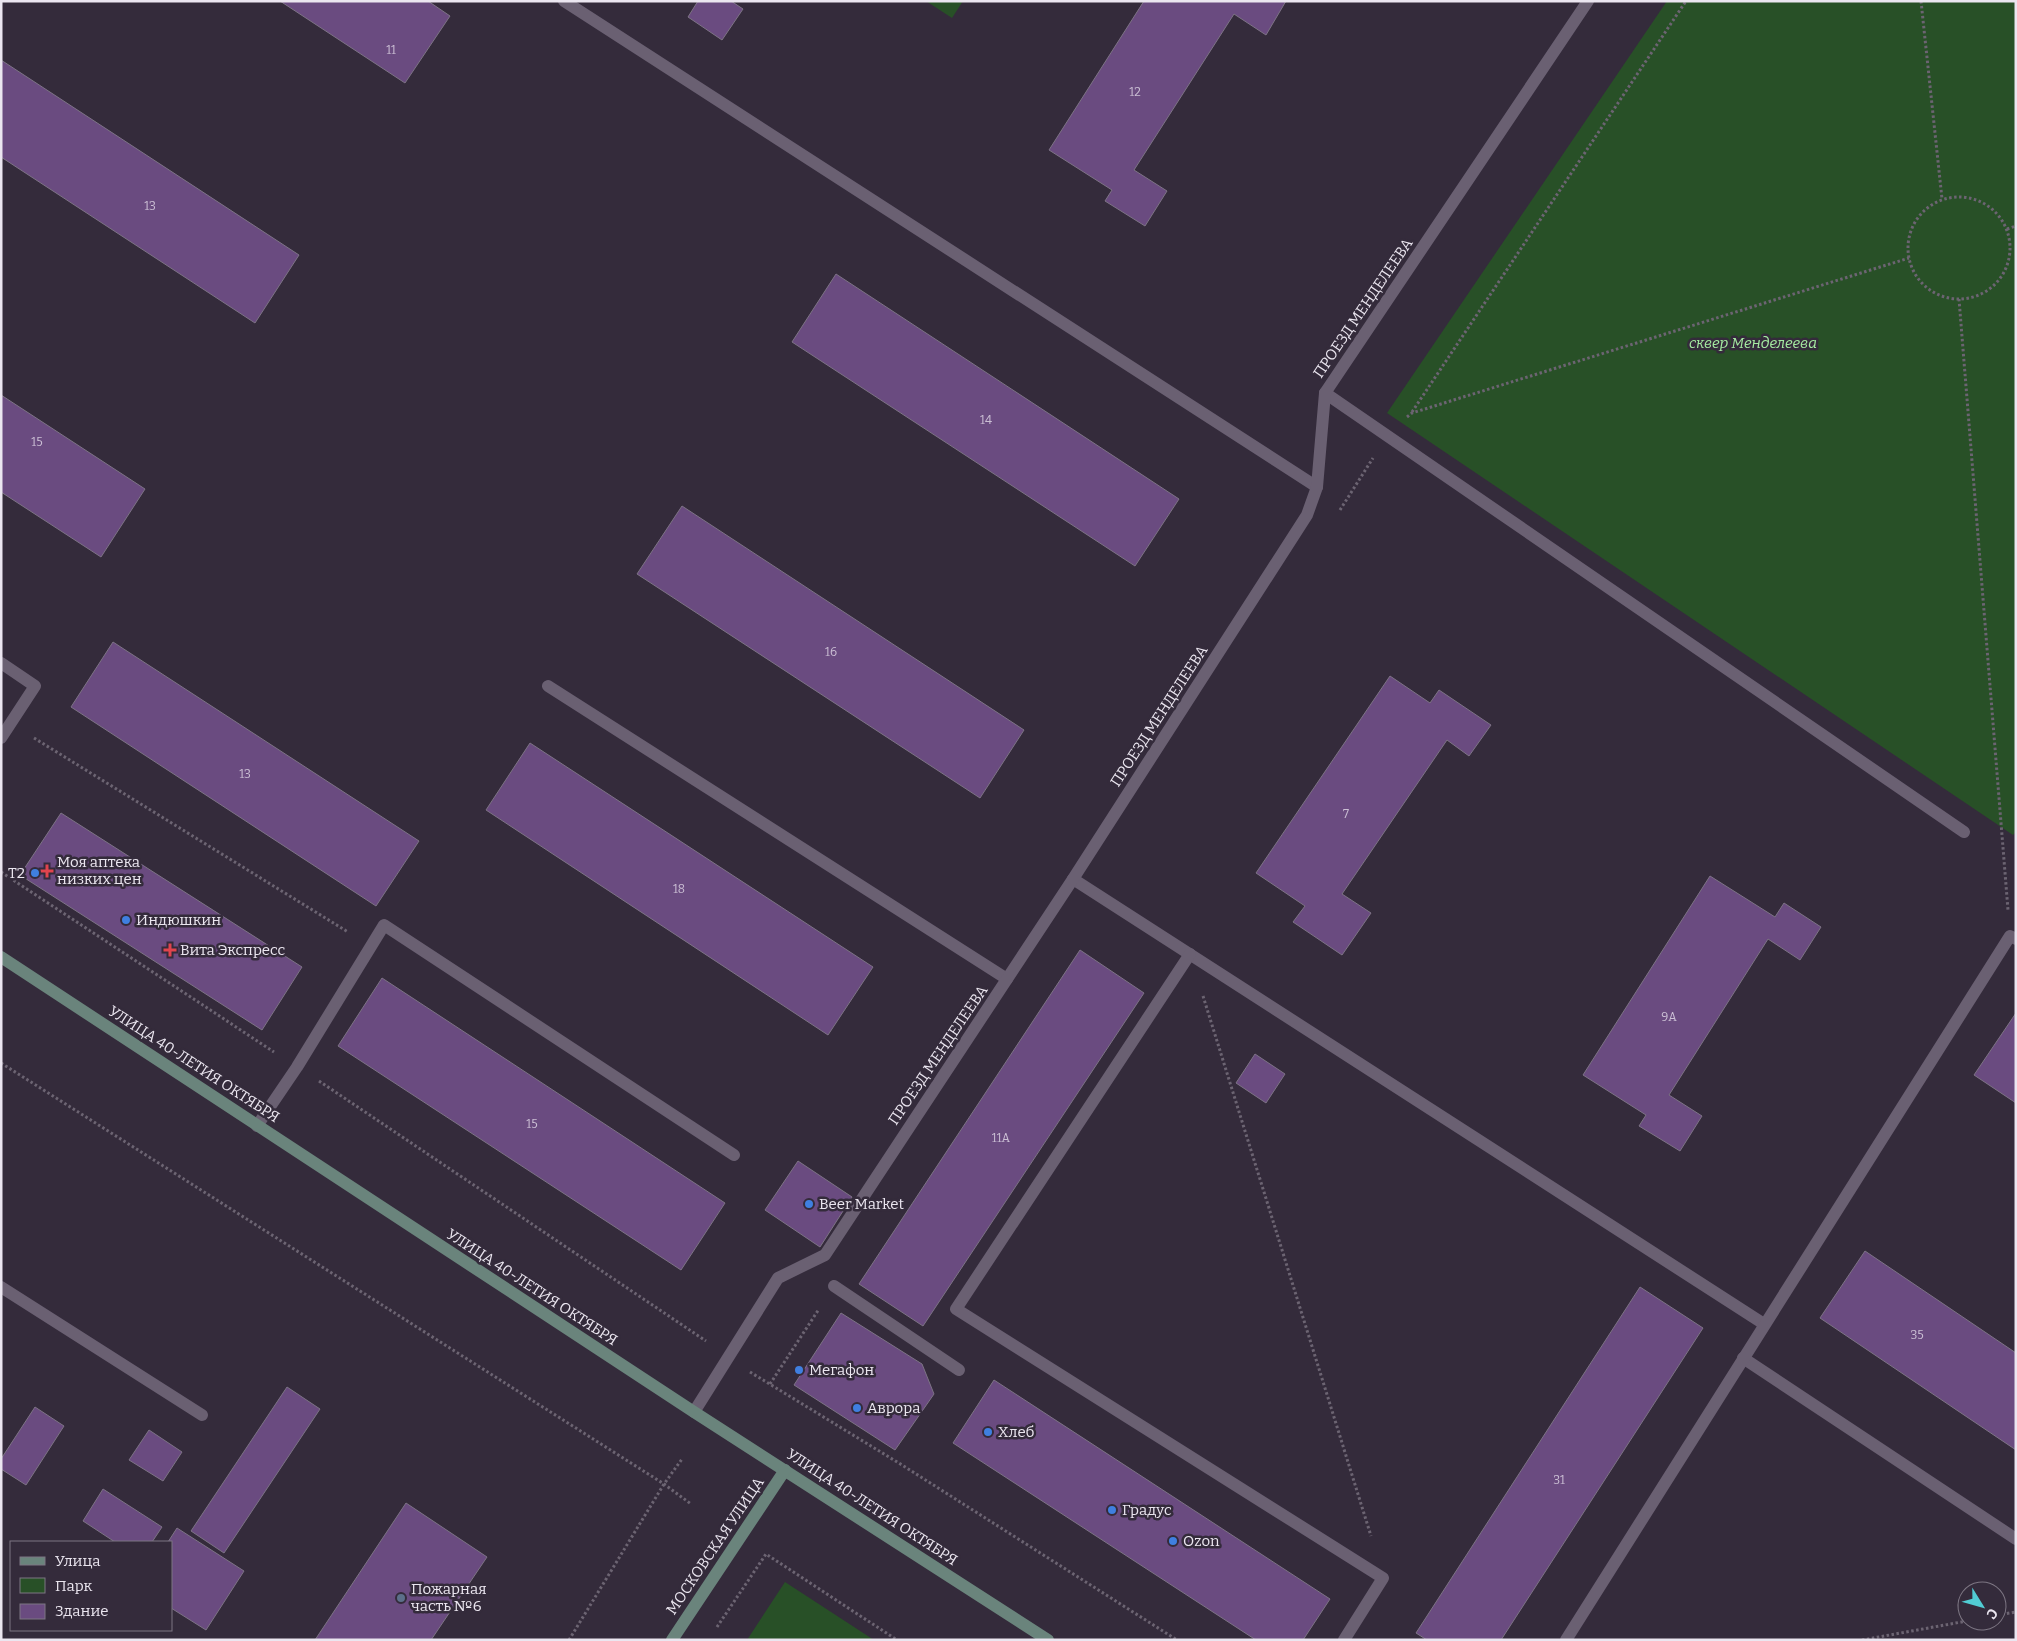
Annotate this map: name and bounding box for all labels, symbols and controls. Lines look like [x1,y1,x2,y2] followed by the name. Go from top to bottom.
[386,43,396,57] house number: 11
[1129,85,1141,99] house number: 12
[144,199,156,213] house number: 13
[1310,234,1417,381] street label: ПРОЕЗД МЕНДЕЛЕЕВА
[1689,334,1817,352] park label: сквер Менделеева
[980,413,992,427] house number: 14
[31,435,43,449] house number: 15
[1107,642,1212,790] street label: ПРОЕЗД МЕНДЕЛЕЕВА
[825,645,837,659] house number: 16
[239,767,251,781] house number: 13
[1343,807,1349,821] house number: 7
[57,853,142,888] place label: Моя аптека низких цен
[8,864,25,882] place label: T2
[41,865,53,877] marker: Моя аптека низких цен
[29,867,41,879] marker: T2
[673,882,685,896] house number: 18
[136,911,221,929] place label: Индюшкин
[120,914,132,926] marker: Индюшкин
[180,941,285,959] place label: Вита Экспресс
[164,944,176,956] marker: Вита Экспресс
[885,981,992,1128] street label: ПРОЕЗД МЕНДЕЛЕЕВА
[105,1002,283,1126] street label: УЛИЦА 40-ЛЕТИЯ ОКТЯБРЯ
[1661,1010,1677,1024] house number: 9А
[526,1117,538,1131] house number: 15
[992,1131,1011,1145] house number: 11А
[819,1195,904,1213] place label: Beer Market
[803,1198,815,1210] marker: Beer Market
[443,1225,621,1349] street label: УЛИЦА 40-ЛЕТИЯ ОКТЯБРЯ
[1910,1328,1924,1342] house number: 35
[809,1361,874,1379] place label: Мегафон
[793,1364,805,1376] marker: Мегафон
[867,1399,920,1417] place label: Аврора
[851,1402,863,1414] marker: Аврора
[998,1423,1035,1441] place label: Хлеб
[982,1426,994,1438] marker: Хлеб
[783,1445,961,1569] street label: УЛИЦА 40-ЛЕТИЯ ОКТЯБРЯ
[1553,1473,1565,1487] house number: 31
[662,1474,768,1618] street label: МОСКОВСКАЯ УЛИЦА
[1122,1501,1172,1519] place label: Градус
[1106,1504,1118,1516] marker: Градус
[1183,1532,1220,1550] place label: Ozon
[1167,1535,1179,1547] marker: Ozon
[10,1541,172,1631] legend
[55,1552,101,1570] text: Улица
[55,1577,93,1595] text: Парк
[410,1580,486,1615] place label: Пожарная часть №6
[1957,1581,2007,1631] north arrow
[395,1592,407,1604] marker: Пожарная часть №6
[55,1602,109,1620] text: Здание
[1982,1605,2001,1622] text: С

